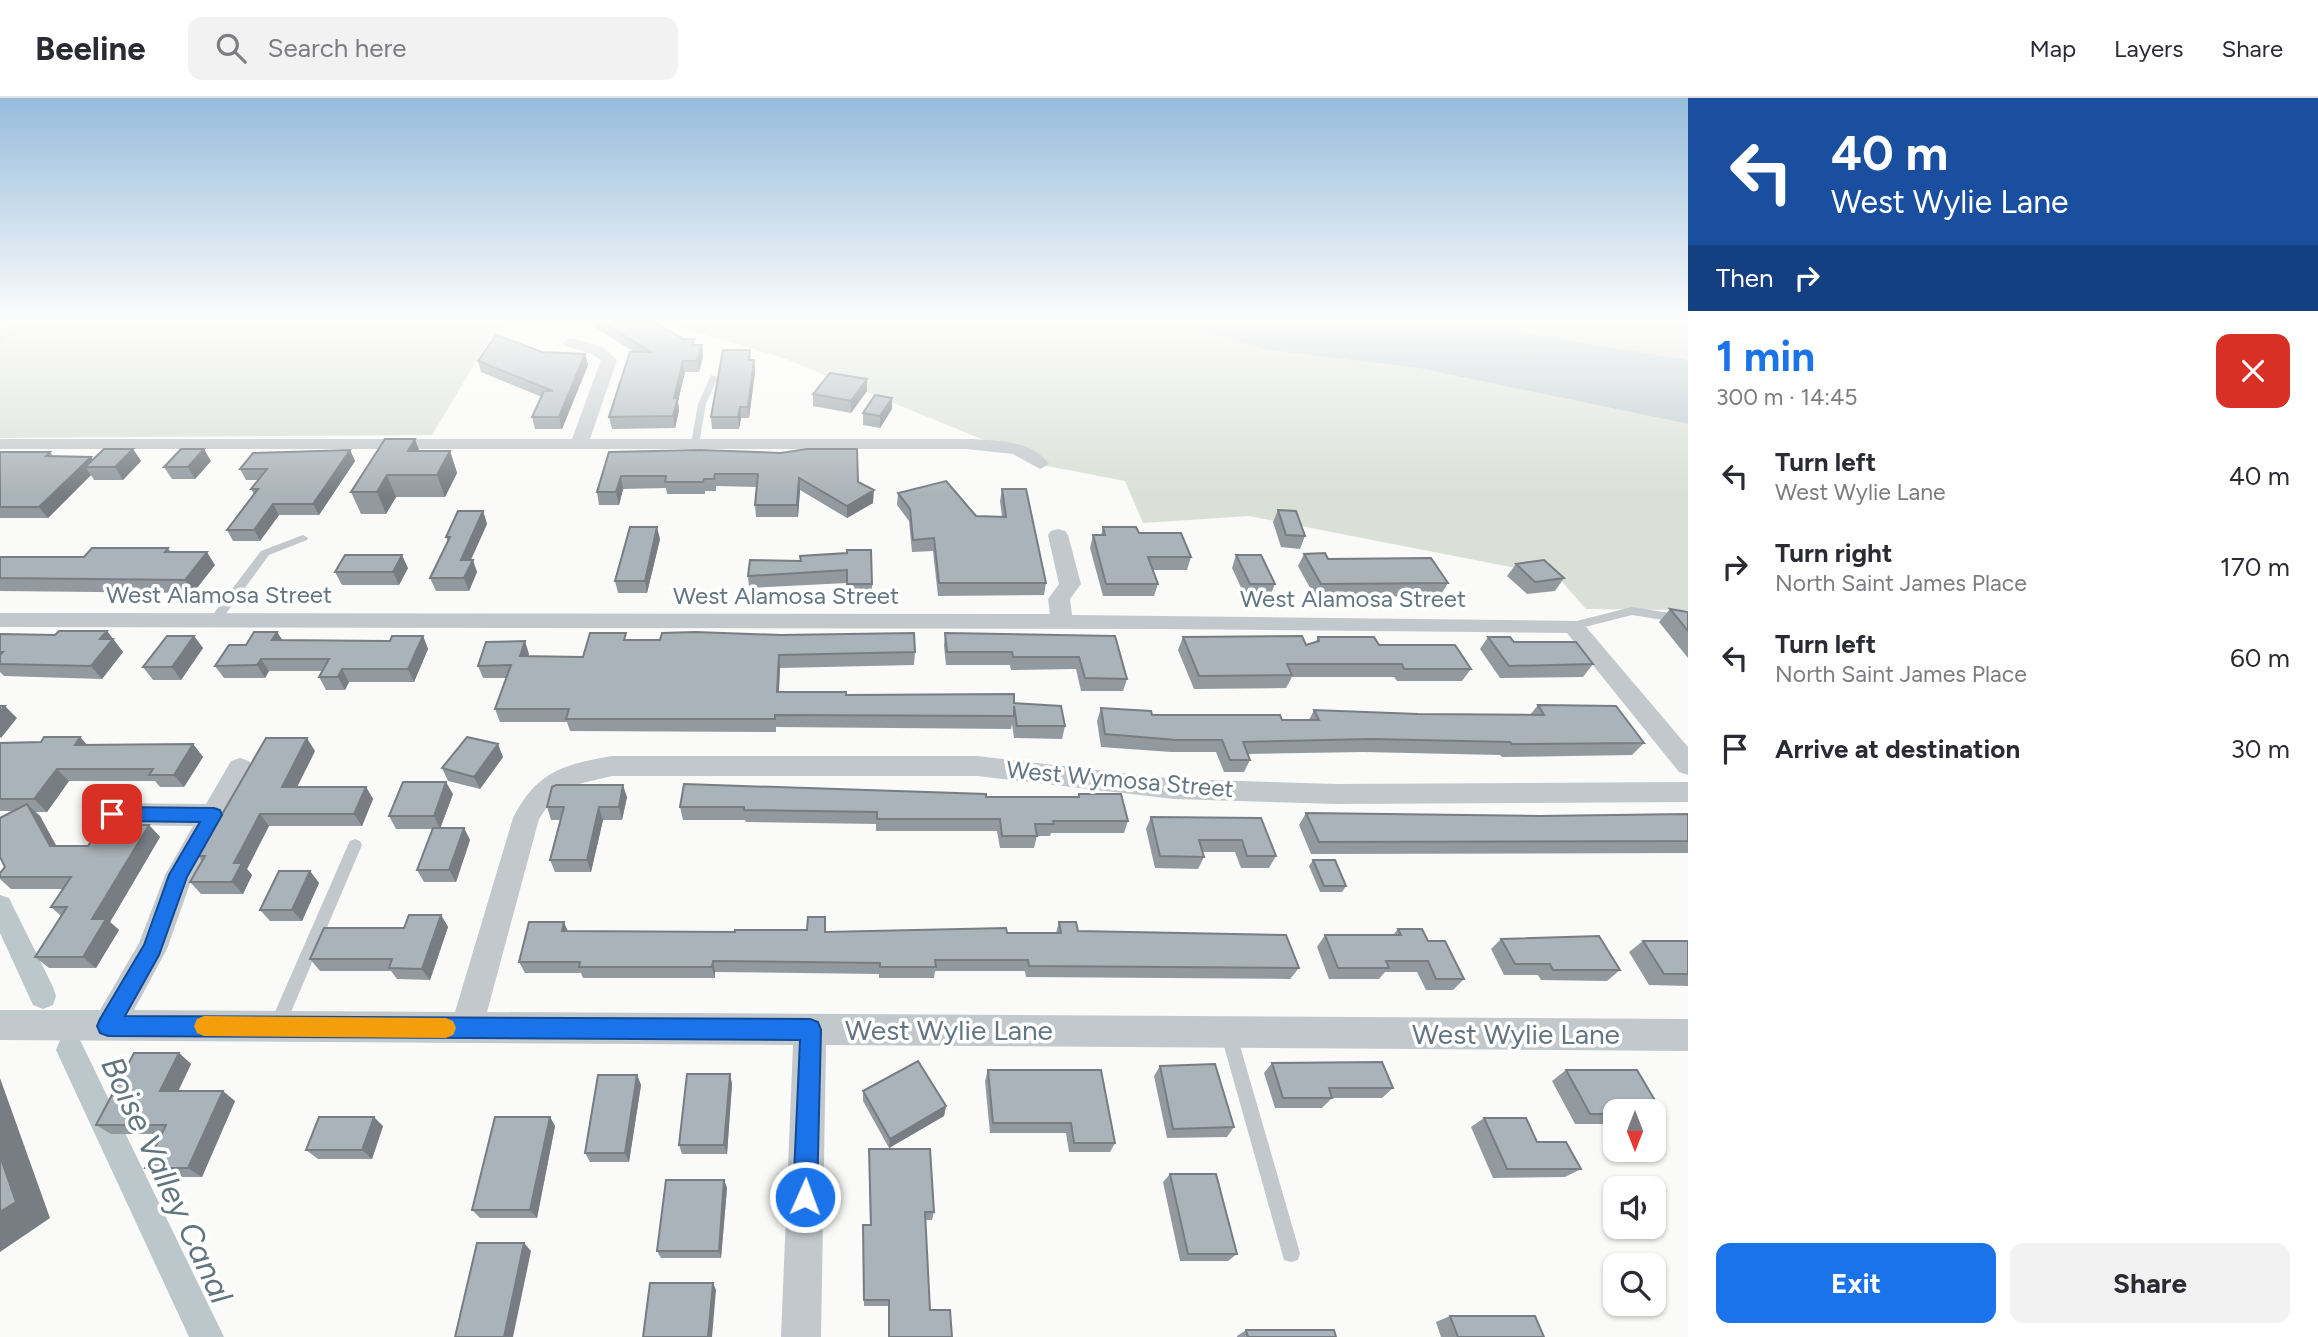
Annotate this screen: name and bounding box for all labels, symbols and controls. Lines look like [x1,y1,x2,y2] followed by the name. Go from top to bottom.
[188,17,678,80] search box
[35,29,146,68] text: Beeline
[212,29,250,67] icon: search
[268,32,406,64] text: Search here
[2029,34,2076,63] text: Map
[2114,34,2183,63] text: Layers
[2221,34,2283,63] text: Share
[1831,123,1948,182] text: 40 m
[1716,126,1807,217] icon: left
[1831,183,2068,221] text: West Wylie Lane
[1788,259,1826,297] icon: right
[1716,262,1774,294] text: Then
[1716,331,1815,382] text: 1 min
[2216,334,2290,408] button: close
[1716,383,1858,411] text: 300 m · 14:45
[1775,446,1876,478] text: Turn left
[1716,457,1754,495] icon: left
[2229,460,2290,492] text: 40 m
[1775,478,1946,506] text: West Wylie Lane
[1775,537,1892,569] text: Turn right
[1716,548,1754,586] icon: right
[2220,551,2290,583] text: 170 m
[1775,569,2027,597] text: North Saint James Place
[106,580,332,609] street label: West Alamosa Street
[673,581,899,610] street label: West Alamosa Street
[1240,584,1466,613] street label: West Alamosa Street
[1775,628,1876,660] text: Turn left
[1716,639,1754,677] icon: left
[2230,642,2290,674] text: 60 m
[1775,660,2027,688] text: North Saint James Place
[1716,730,1754,768] icon: arrive
[1775,733,2020,765] text: Arrive at destination
[2231,733,2290,765] text: 30 m
[1005,755,1235,803] street label: West Wymosa Street
[82,784,142,844] pin
[93,795,131,833] icon: arrive
[845,1013,1053,1047] street label: West Wylie Lane
[1412,1017,1620,1051] street label: West Wylie Lane
[93,1051,241,1310] water label: Boise Valley Canal
[1603,1099,1666,1162] north arrow
[1603,1099,1666,1316] map controls
[768,1160,842,1234] position arrow
[1603,1176,1666,1239] button: sound
[1716,1243,1996,1323] button: Exit
[2010,1243,2290,1323] button: Share
[1603,1253,1666,1316] button: search

